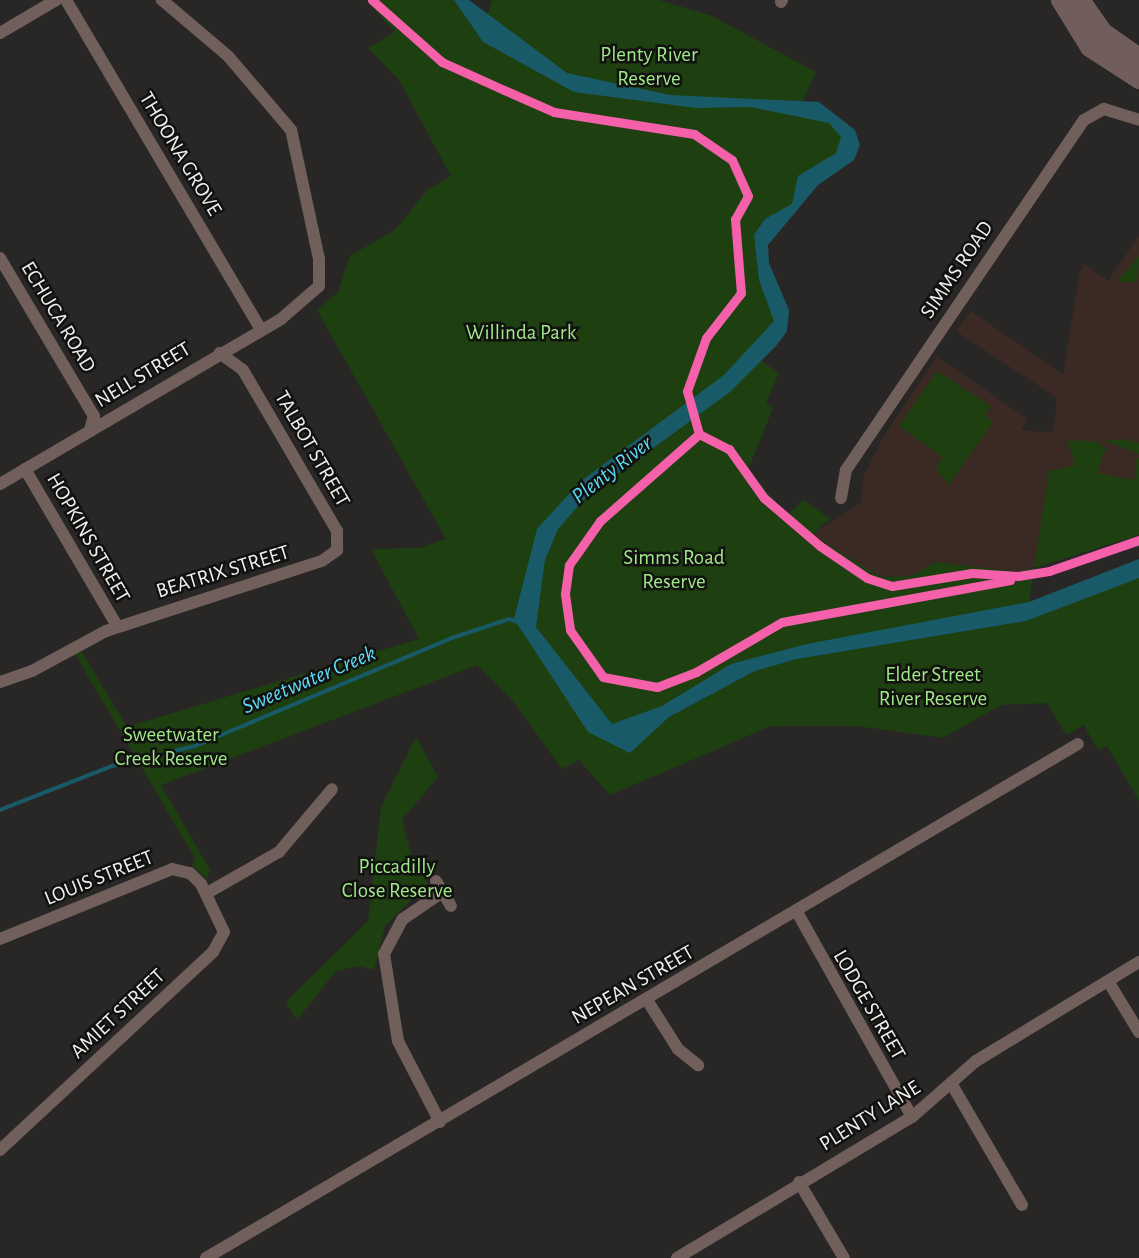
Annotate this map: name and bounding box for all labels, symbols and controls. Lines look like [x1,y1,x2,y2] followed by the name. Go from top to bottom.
[600,42,698,92] park label: Plenty River Reserve
[133,88,227,220] street label: THOONA GROVE
[915,216,999,324] street label: SIMMS ROAD
[15,257,101,377] street label: ECHUCA ROAD
[466,320,576,346] park label: Willinda Park
[90,337,196,413] street label: NELL STREET
[269,387,355,511] street label: TALBOT STREET
[566,430,658,510] water label: Plenty River
[41,469,135,607] street label: HOPKINS STREET
[153,540,293,604] street label: BEATRIX STREET
[623,545,725,595] park label: Simms Road Reserve
[238,640,380,720] water label: Sweetwater Creek
[879,662,987,712] park label: Elder Street River Reserve
[114,722,228,772] park label: Sweetwater Creek Reserve
[41,845,157,911] street label: LOUIS STREET
[342,854,452,904] park label: Piccadilly Close Reserve
[567,940,699,1030] street label: NEPEAN STREET
[827,945,911,1065] street label: LODGE STREET
[65,964,171,1064] street label: AMIET STREET
[815,1075,925,1157] street label: PLENTY LANE

